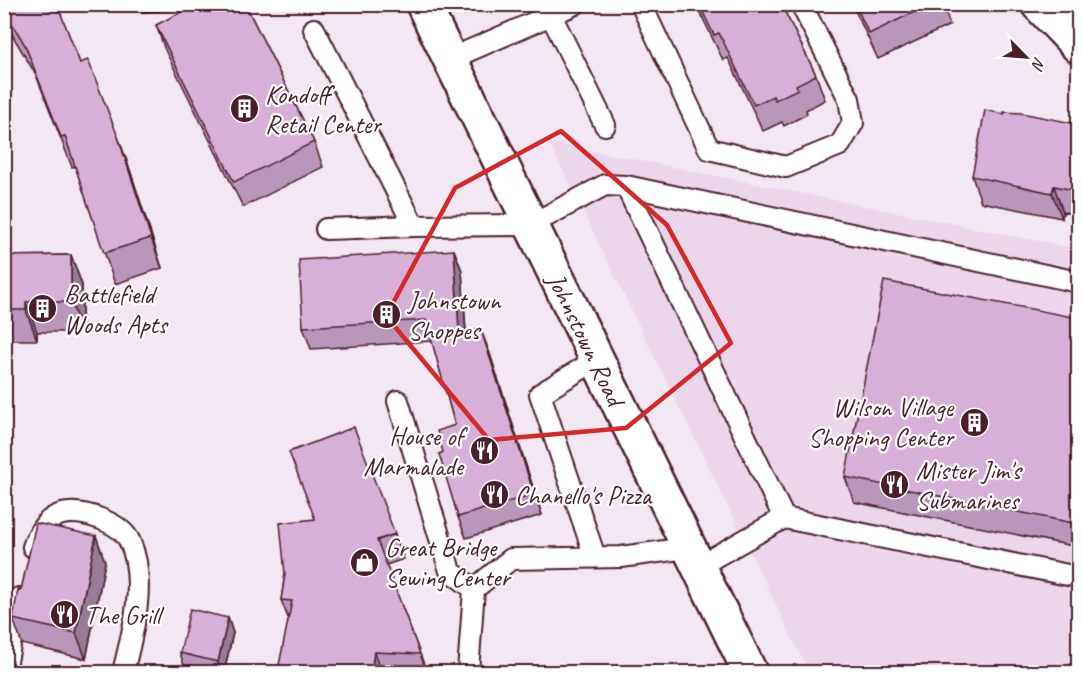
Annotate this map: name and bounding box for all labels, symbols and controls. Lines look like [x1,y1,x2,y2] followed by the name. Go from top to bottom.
[996,27,1056,87] north arrow
[1026,54,1050,74] text: N
[265,78,382,141] place label: Kondoff Retail Center
[228,93,260,125] building icon: Kondoff Retail Center
[538,266,633,414] street label: Johnstown Road
[64,278,169,341] place label: Battlefield Woods Apts
[406,284,502,347] place label: Johnstown Shoppes
[27,293,59,325] building icon: Battlefield Woods Apts
[371,299,403,331] building icon: Johnstown Shoppes
[808,391,955,454] place label: Wilson Village Shopping Center
[958,406,990,438] building icon: Wilson Village Shopping Center
[363,420,468,483] place label: House of Marmalade
[468,435,500,467] restaurant icon: House of Marmalade
[916,454,1023,517] place label: Mister Jim's Submarines
[879,469,911,501] restaurant icon: Mister Jim's Submarines
[478,479,510,511] restaurant icon: Chanello's Pizza
[515,479,653,512] place label: Chanello's Pizza
[385,531,513,594] place label: Great Bridge Sewing Center
[348,546,380,578] shop icon: Great Bridge Sewing Center
[48,599,80,631] restaurant icon: The Grill
[85,599,165,632] place label: The Grill

